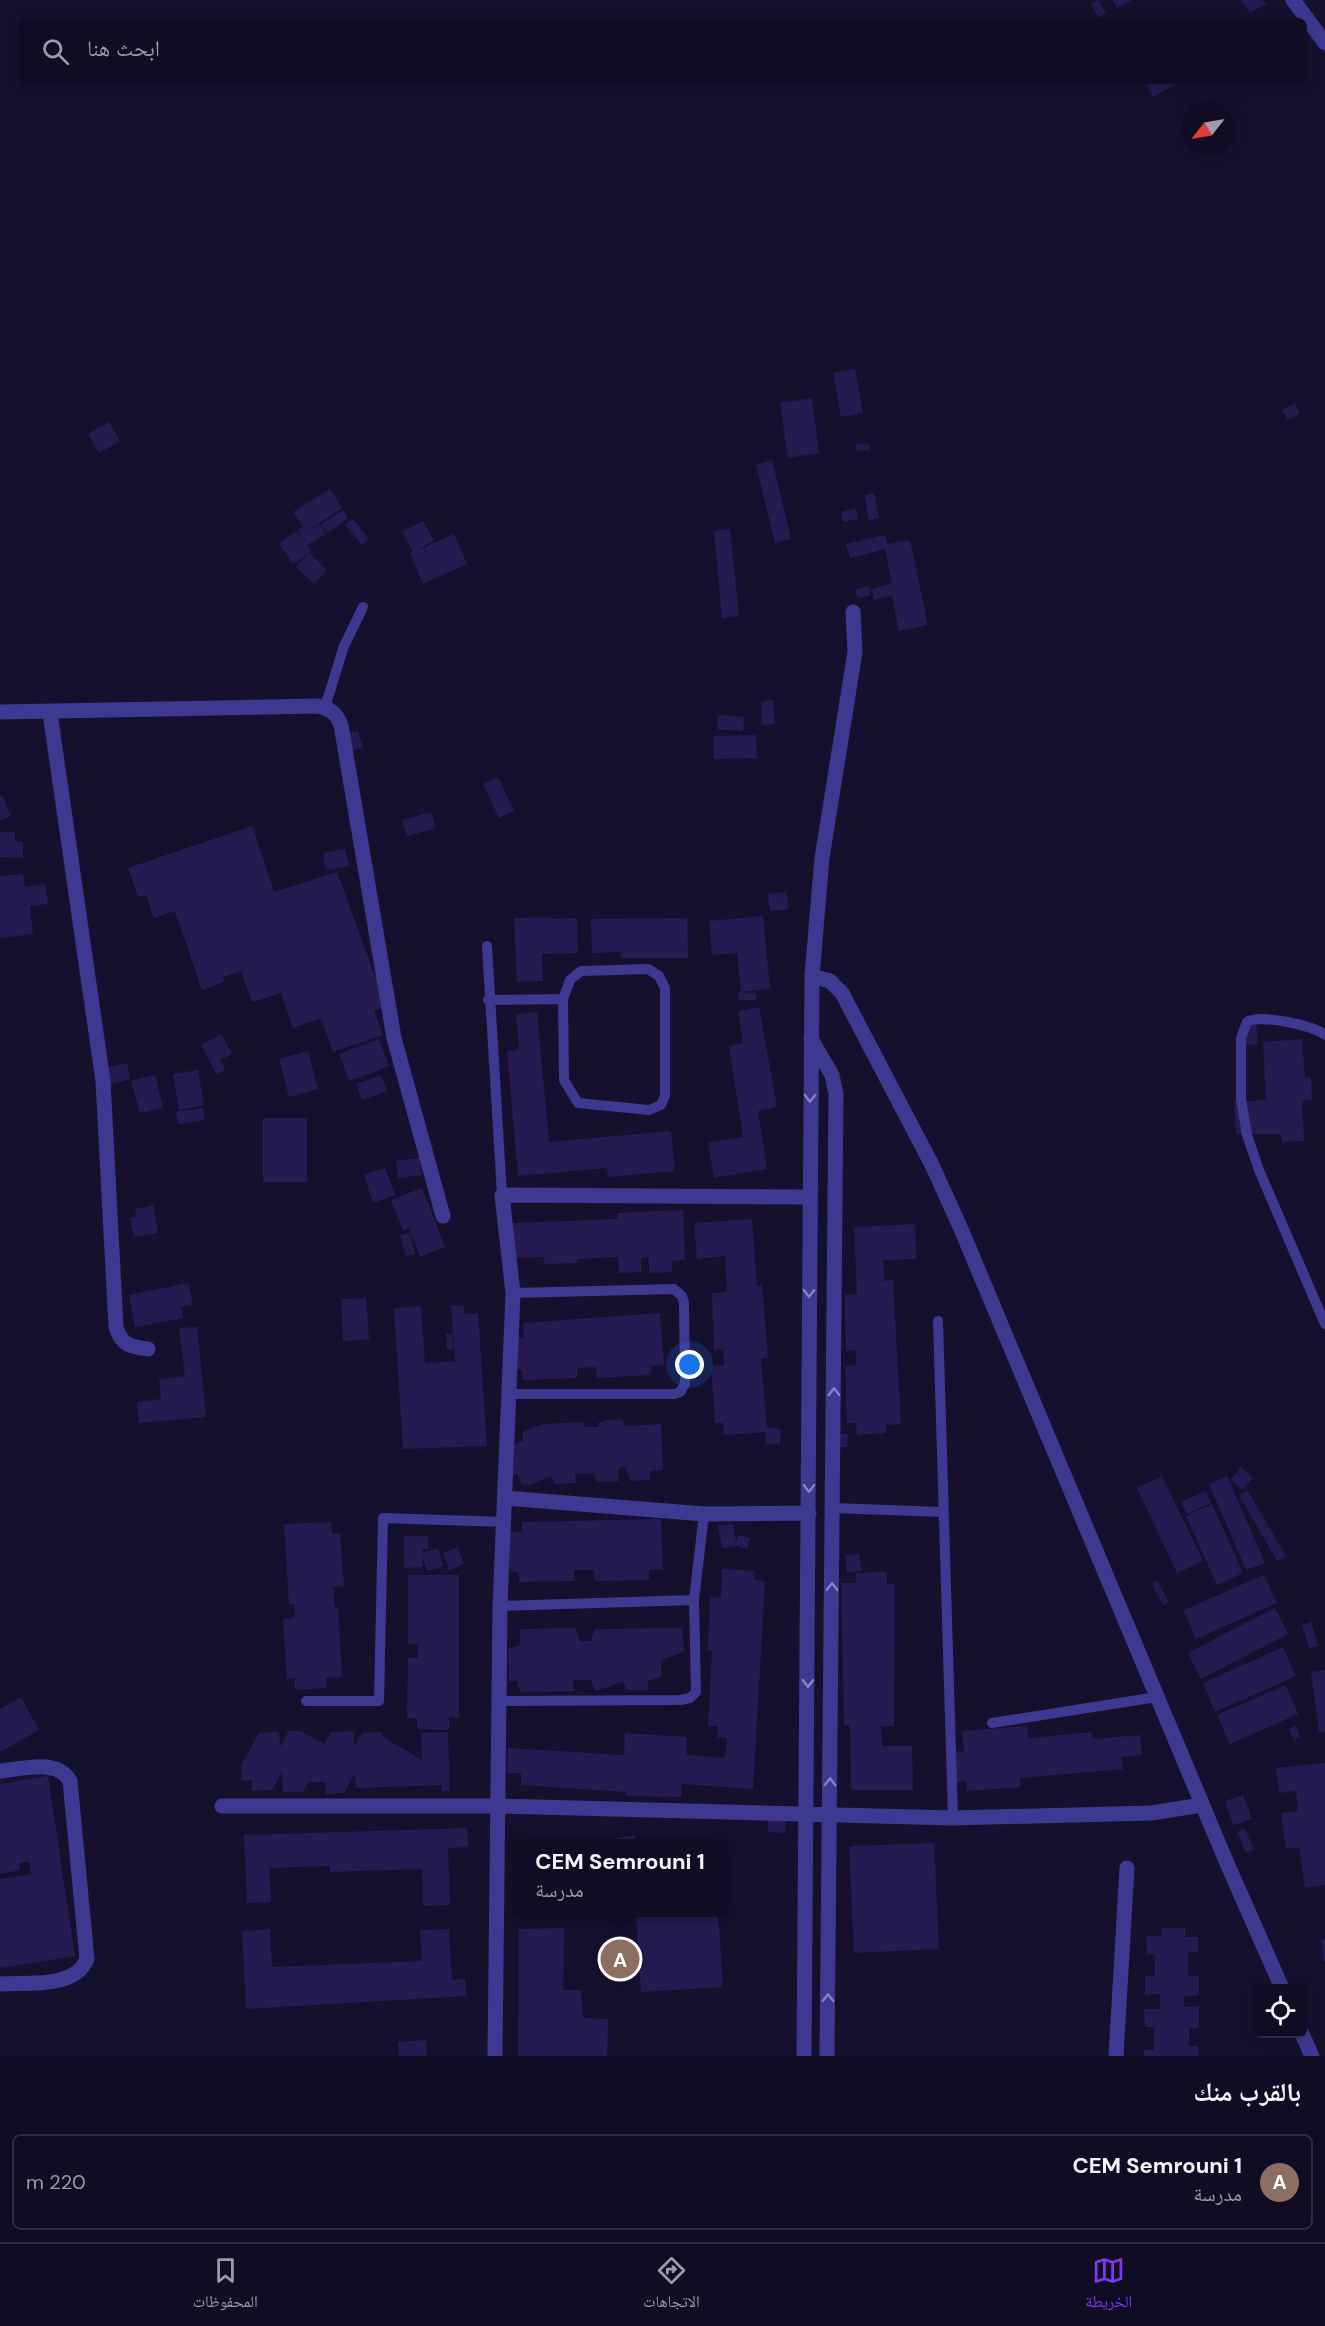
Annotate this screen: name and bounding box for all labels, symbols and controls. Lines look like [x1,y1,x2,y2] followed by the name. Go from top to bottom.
[18,18,1307,84] search box
[87,34,160,63] text: ابحث هنا
[39,35,72,68] icon: search
[1181,102,1235,156] north arrow
[804,1093,816,1102] one-way arrow
[803,1288,815,1297] one-way arrow
[675,1350,704,1379] your location
[828,1387,840,1396] one-way arrow
[803,1483,815,1492] one-way arrow
[826,1582,838,1591] one-way arrow
[802,1678,814,1687] one-way arrow
[824,1777,836,1786] one-way arrow
[512,1839,728,1917] popup
[535,1847,705,1876] text: CEM Semrouni 1
[535,1877,584,1903] text: مدرسة
[600,1936,640,1982] pin: A
[1253,1984,1307,2038] map controls
[1253,1984,1307,2038] button: locate
[822,1993,834,2002] one-way arrow
[1193,2075,1301,2109] text: بالقرب منك
[1072,2151,1242,2180] text: CEM Semrouni 1
[26,2169,86,2195] text: 220 m
[1272,2169,1287,2195] text: A
[1193,2181,1242,2207] text: مدرسة
[193,2254,258,2317] tab: المحفوظات
[643,2254,700,2317] tab: الاتجاهات
[1085,2254,1132,2317] tab: الخريطة

